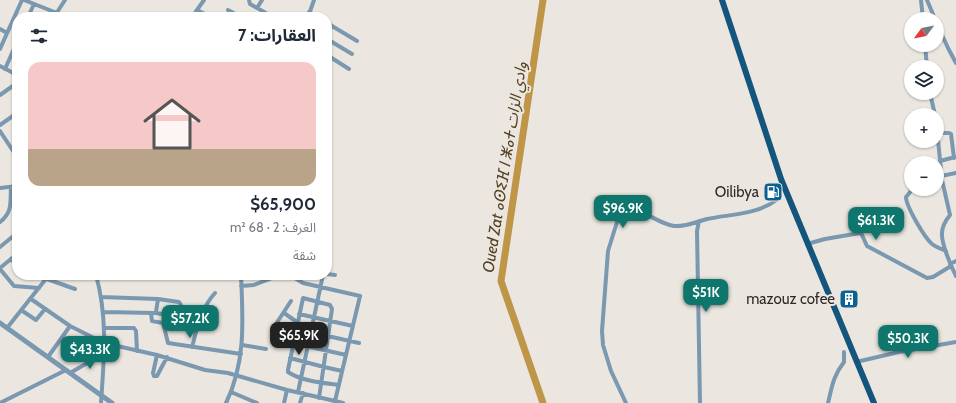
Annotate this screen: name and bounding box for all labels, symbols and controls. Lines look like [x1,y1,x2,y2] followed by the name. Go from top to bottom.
[904,12,944,52] north arrow
[904,12,944,196] map controls
[28,25,50,47] icon: filters
[238,25,316,45] text: العقارات: 7
[478,60,534,274] water label: Oued Zat ⴰⵙⵉⴼ ⵏ ⵥⴰⵜ وادي الزات
[904,60,944,100] button: layers
[136,88,208,160] icon: home
[904,108,944,148] button: +
[904,156,944,196] button: −
[762,181,784,203] fuel station icon: Oilibya
[715,183,760,201] place label: Oilibya
[250,194,316,214] text: $65,900
[590,195,656,229] pin: $96.9K
[603,200,643,216] text: $96.9K
[843,207,909,241] pin: $61.3K
[857,212,895,228] text: $61.3K
[230,219,316,235] text: الغرف: 2 · 68 m²
[293,247,316,263] text: شقة
[682,279,730,313] pin: $51K
[692,284,720,300] text: $51K
[838,288,860,310] building icon: mazouz cofee
[746,290,835,308] place label: mazouz cofee
[157,305,223,339] pin: $57.2K
[171,310,209,326] text: $57.2K
[266,322,332,356] pin: $65.9K
[875,325,941,359] pin: $50.3K
[279,327,319,343] text: $65.9K
[887,330,929,346] text: $50.3K
[57,336,123,370] pin: $43.3K
[70,341,110,357] text: $43.3K

